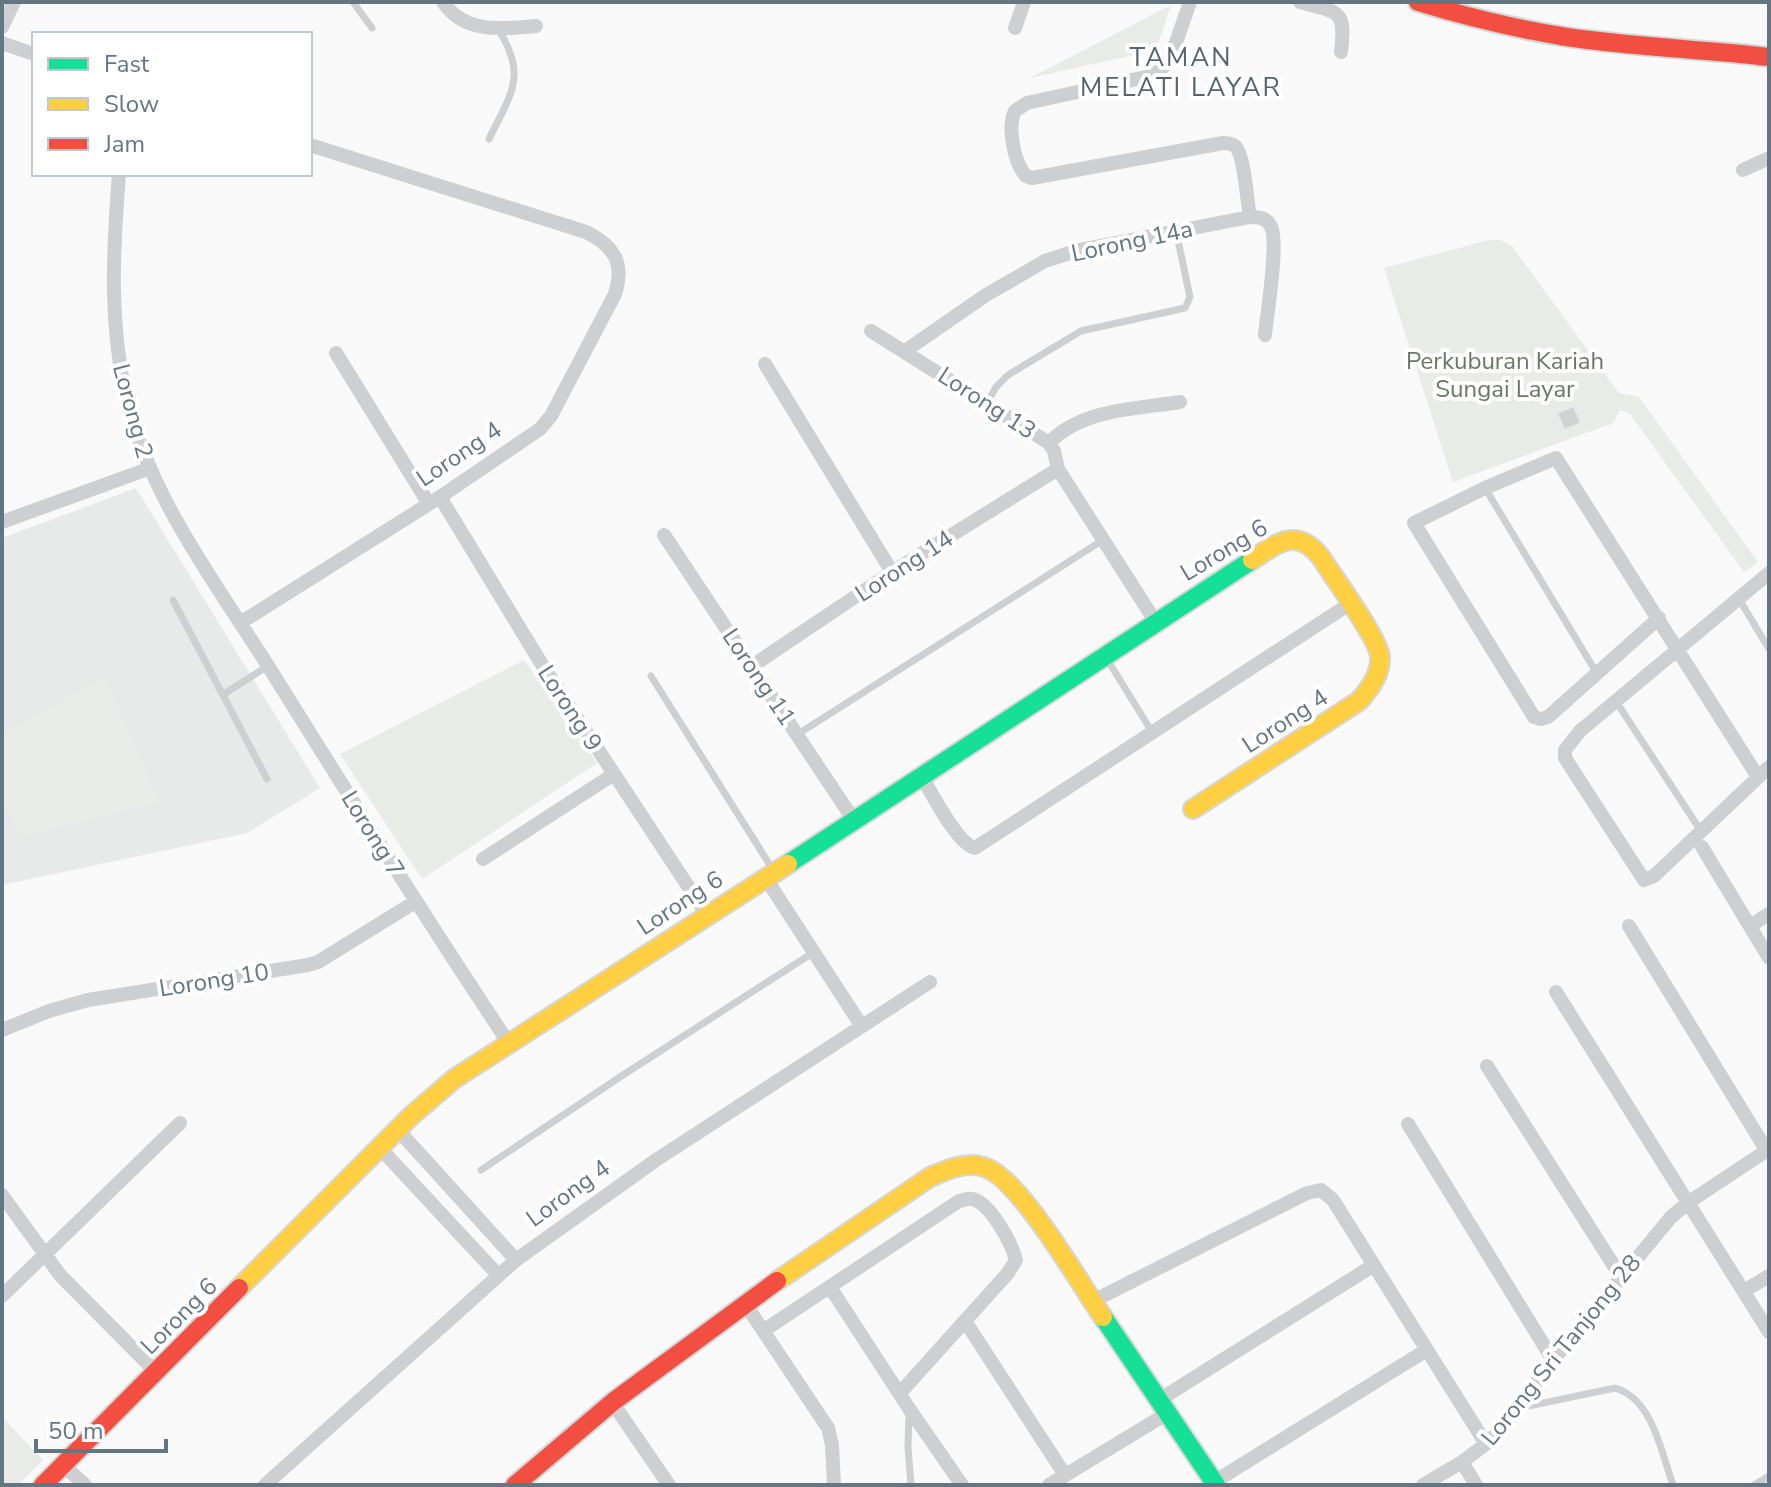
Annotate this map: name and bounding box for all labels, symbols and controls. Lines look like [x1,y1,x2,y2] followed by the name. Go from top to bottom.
[32,32,312,176] legend
[1080,40,1282,105] district label: TAMAN MELATI LAYAR
[104,48,150,80] text: Fast
[104,88,159,120] text: Slow
[103,128,145,160] text: Jam
[1068,213,1196,269] street label: Lorong 14a
[1406,345,1604,405] park label: Perkuburan Kariah Sungai Layar
[932,359,1042,447] street label: Lorong 13
[105,360,161,462] street label: Lorong 2
[410,414,508,494] street label: Lorong 4
[1174,511,1274,589] street label: Lorong 6
[849,522,959,610] street label: Lorong 14
[715,622,803,732] street label: Lorong 11
[530,659,610,757] street label: Lorong 9
[1236,681,1334,761] street label: Lorong 4
[334,785,412,883] street label: Lorong 7
[631,863,729,943] street label: Lorong 6
[157,956,271,1004] street label: Lorong 10
[520,1152,616,1234] street label: Lorong 4
[1474,1248,1648,1452] street label: Lorong Sri Tanjong 28
[134,1271,224,1361] street label: Lorong 6
[36,1403,166,1453] scale bar
[48,1415,104,1447] text: 50 m

